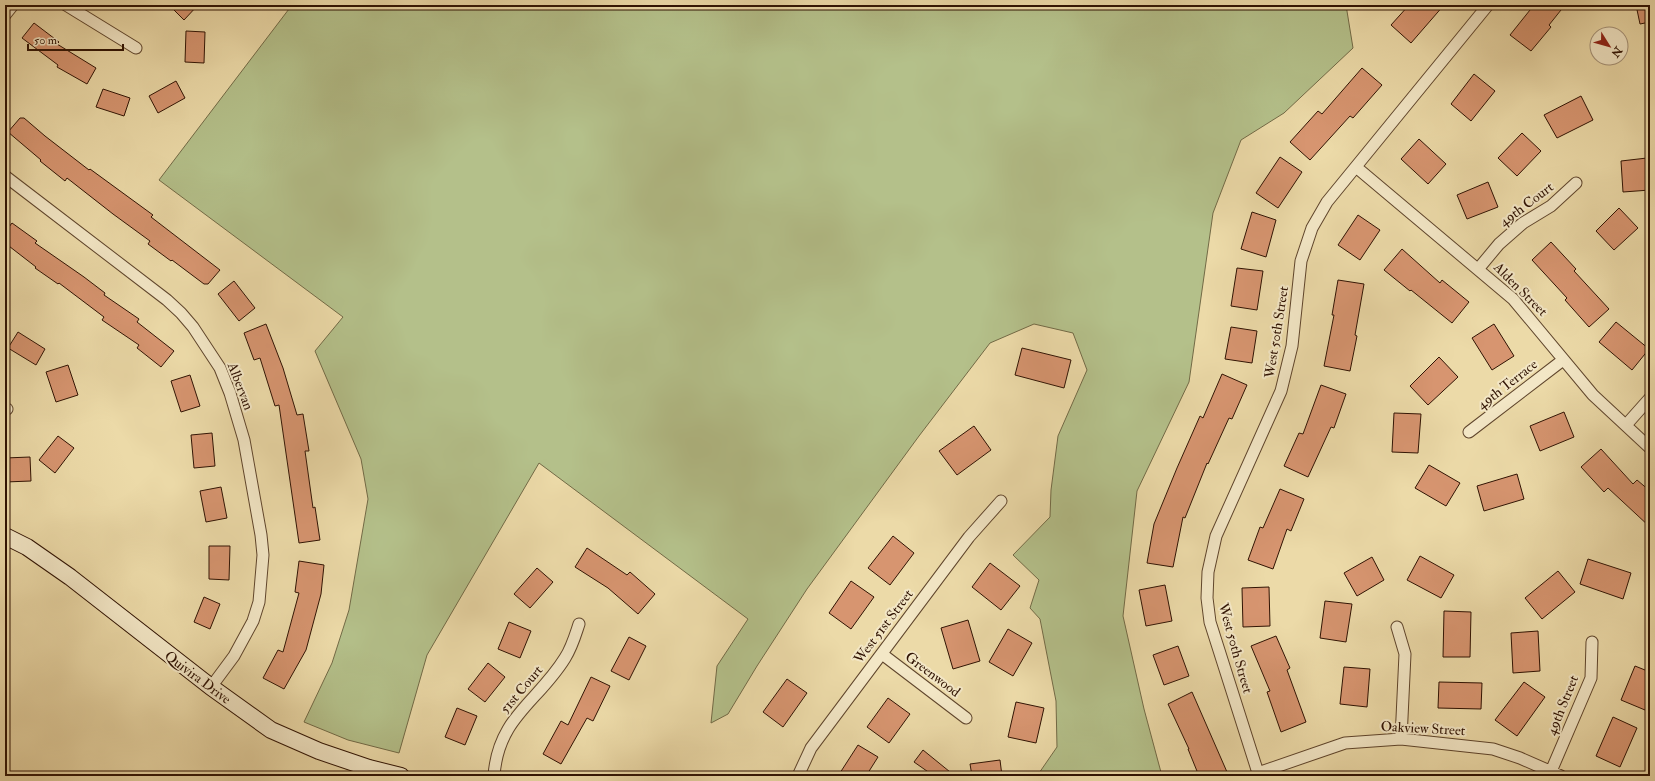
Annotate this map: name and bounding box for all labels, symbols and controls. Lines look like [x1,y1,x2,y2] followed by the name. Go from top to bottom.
[28,26,123,52] scale bar
[1589,26,1629,66] north arrow
[34,33,58,48] text: 50 m
[1608,43,1625,60] text: N
[1496,178,1557,230] street label: 49th Court
[1490,258,1551,320] street label: Alden Street
[1261,284,1292,380] street label: West 50th Street
[1474,356,1541,413] street label: 49th Terrace
[223,359,257,412] street label: Albervan
[849,586,917,667] street label: West 51st Street
[1214,600,1257,696] street label: West 50th Street
[161,647,234,708] street label: Quivira Drive
[902,648,964,701] street label: Greenwood
[496,662,547,717] street label: 51st Court
[1543,672,1582,738] street label: 49th Street
[1380,718,1466,739] street label: Oakview Street

